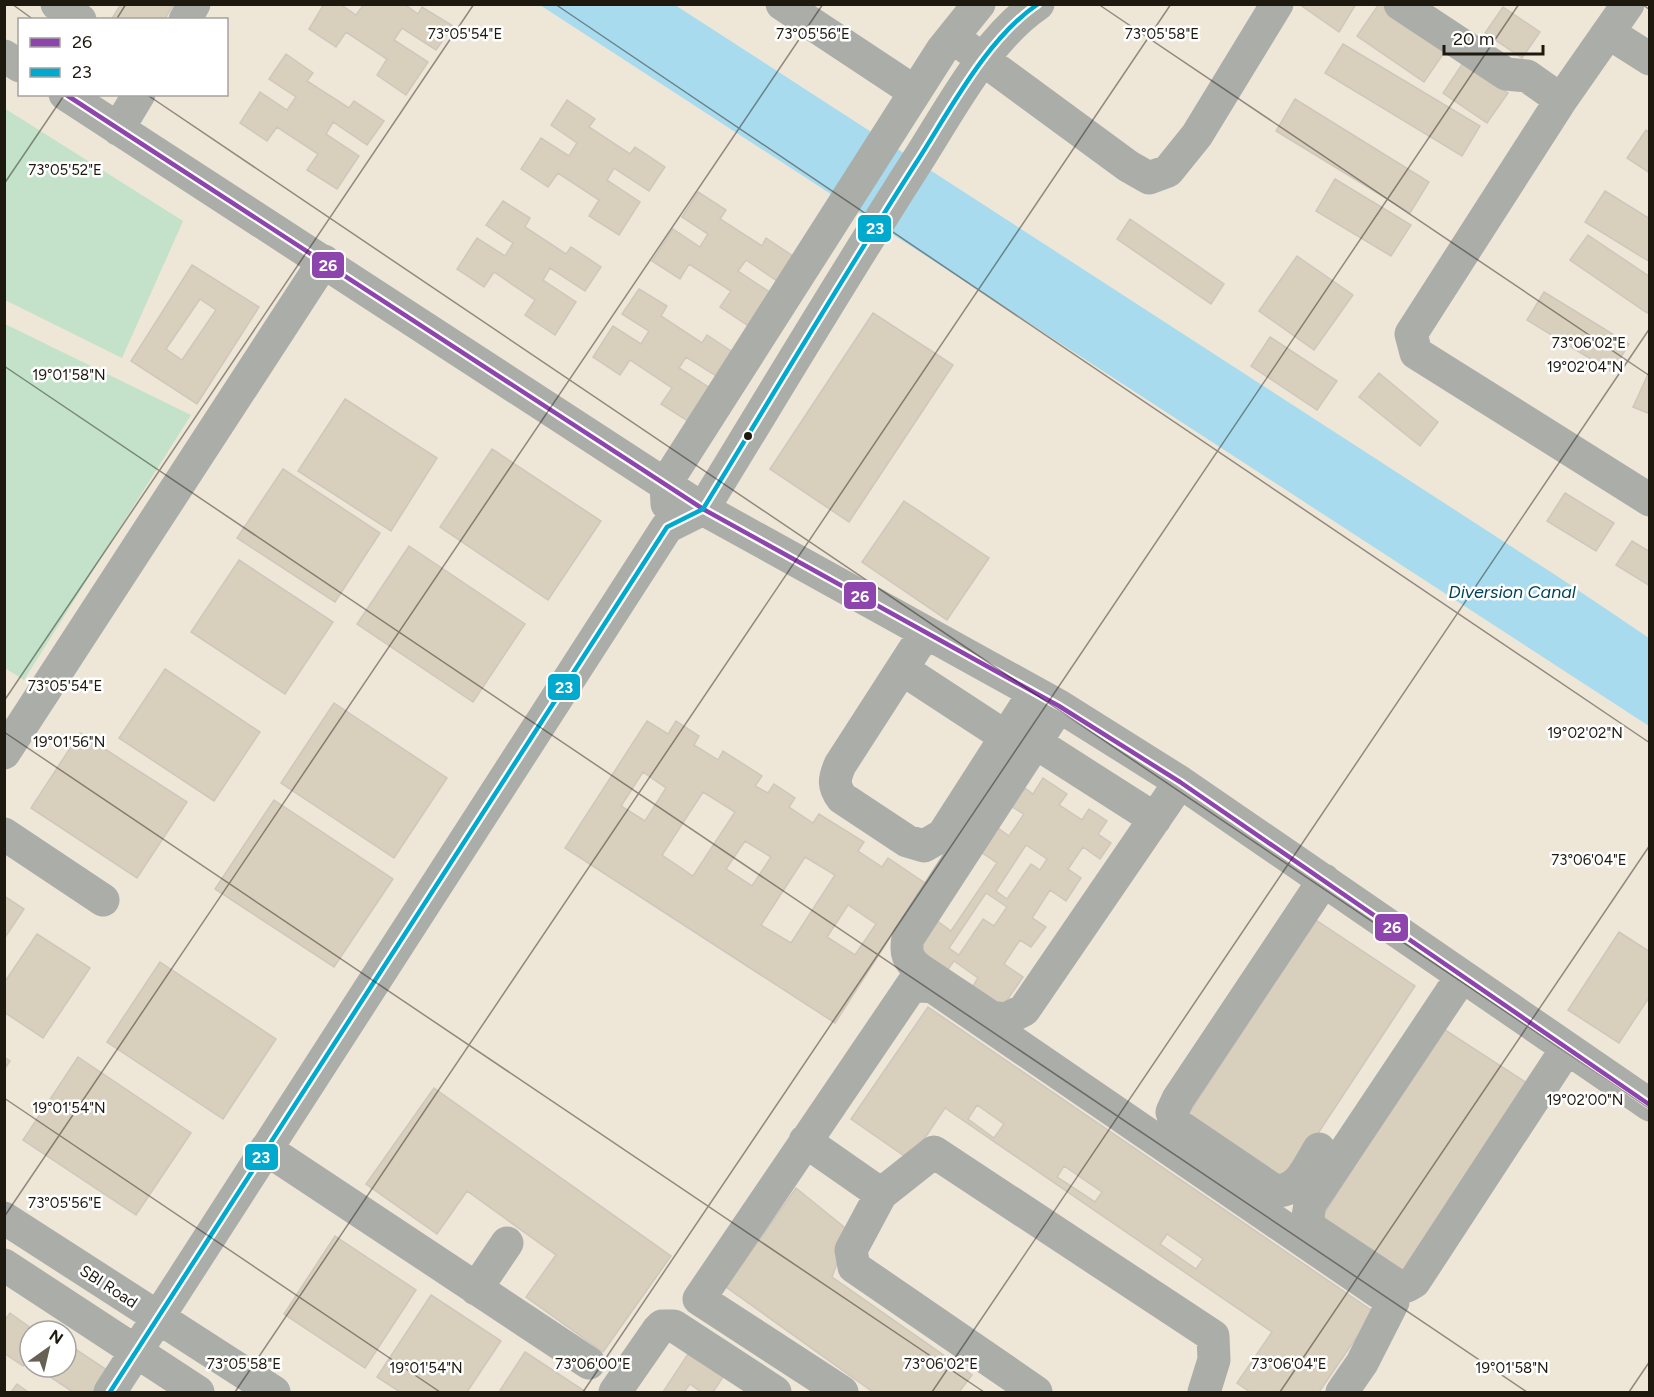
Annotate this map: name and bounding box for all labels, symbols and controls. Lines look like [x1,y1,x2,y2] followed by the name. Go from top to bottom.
[18,18,228,96] legend
[1444,18,1543,56] scale bar
[428,25,502,43] text: 73°05'54"E
[776,25,850,43] text: 73°05'56"E
[1125,25,1199,43] text: 73°05'58"E
[1453,28,1494,50] text: 20 m
[72,31,92,53] text: 26
[72,61,92,83] text: 23
[28,161,102,179] text: 73°05'52"E
[857,214,892,243] line badge: 23
[866,219,884,238] text: 23
[311,251,345,279] line badge: 26
[319,256,337,275] text: 26
[1552,334,1626,352] text: 73°06'02"E
[1547,358,1623,376] text: 19°02'04"N
[32,366,106,384] text: 19°01'58"N
[742,430,754,442] unlabelled marker
[843,581,877,610] line badge: 26
[1448,581,1577,603] water label: Diversion Canal
[851,587,869,606] text: 26
[547,673,581,701] line badge: 23
[28,677,102,695] text: 73°05'54"E
[555,678,573,697] text: 23
[1547,724,1623,742] text: 19°02'02"N
[33,733,105,751] text: 19°01'56"N
[1551,851,1627,869] text: 73°06'04"E
[1374,913,1409,942] line badge: 26
[1383,918,1401,937] text: 26
[1547,1091,1623,1109] text: 19°02'00"N
[32,1099,106,1117] text: 19°01'54"N
[244,1143,279,1171] line badge: 23
[252,1148,270,1167] text: 23
[28,1194,102,1212] text: 73°05'56"E
[76,1261,141,1312] street label: SBI Road
[18,1319,78,1379] north arrow
[46,1326,67,1348] text: N
[207,1355,281,1373] text: 73°05'58"E
[555,1355,631,1373] text: 73°06'00"E
[904,1355,978,1373] text: 73°06'02"E
[1251,1355,1327,1373] text: 73°06'04"E
[389,1359,463,1377] text: 19°01'54"N
[1475,1359,1549,1377] text: 19°01'58"N

